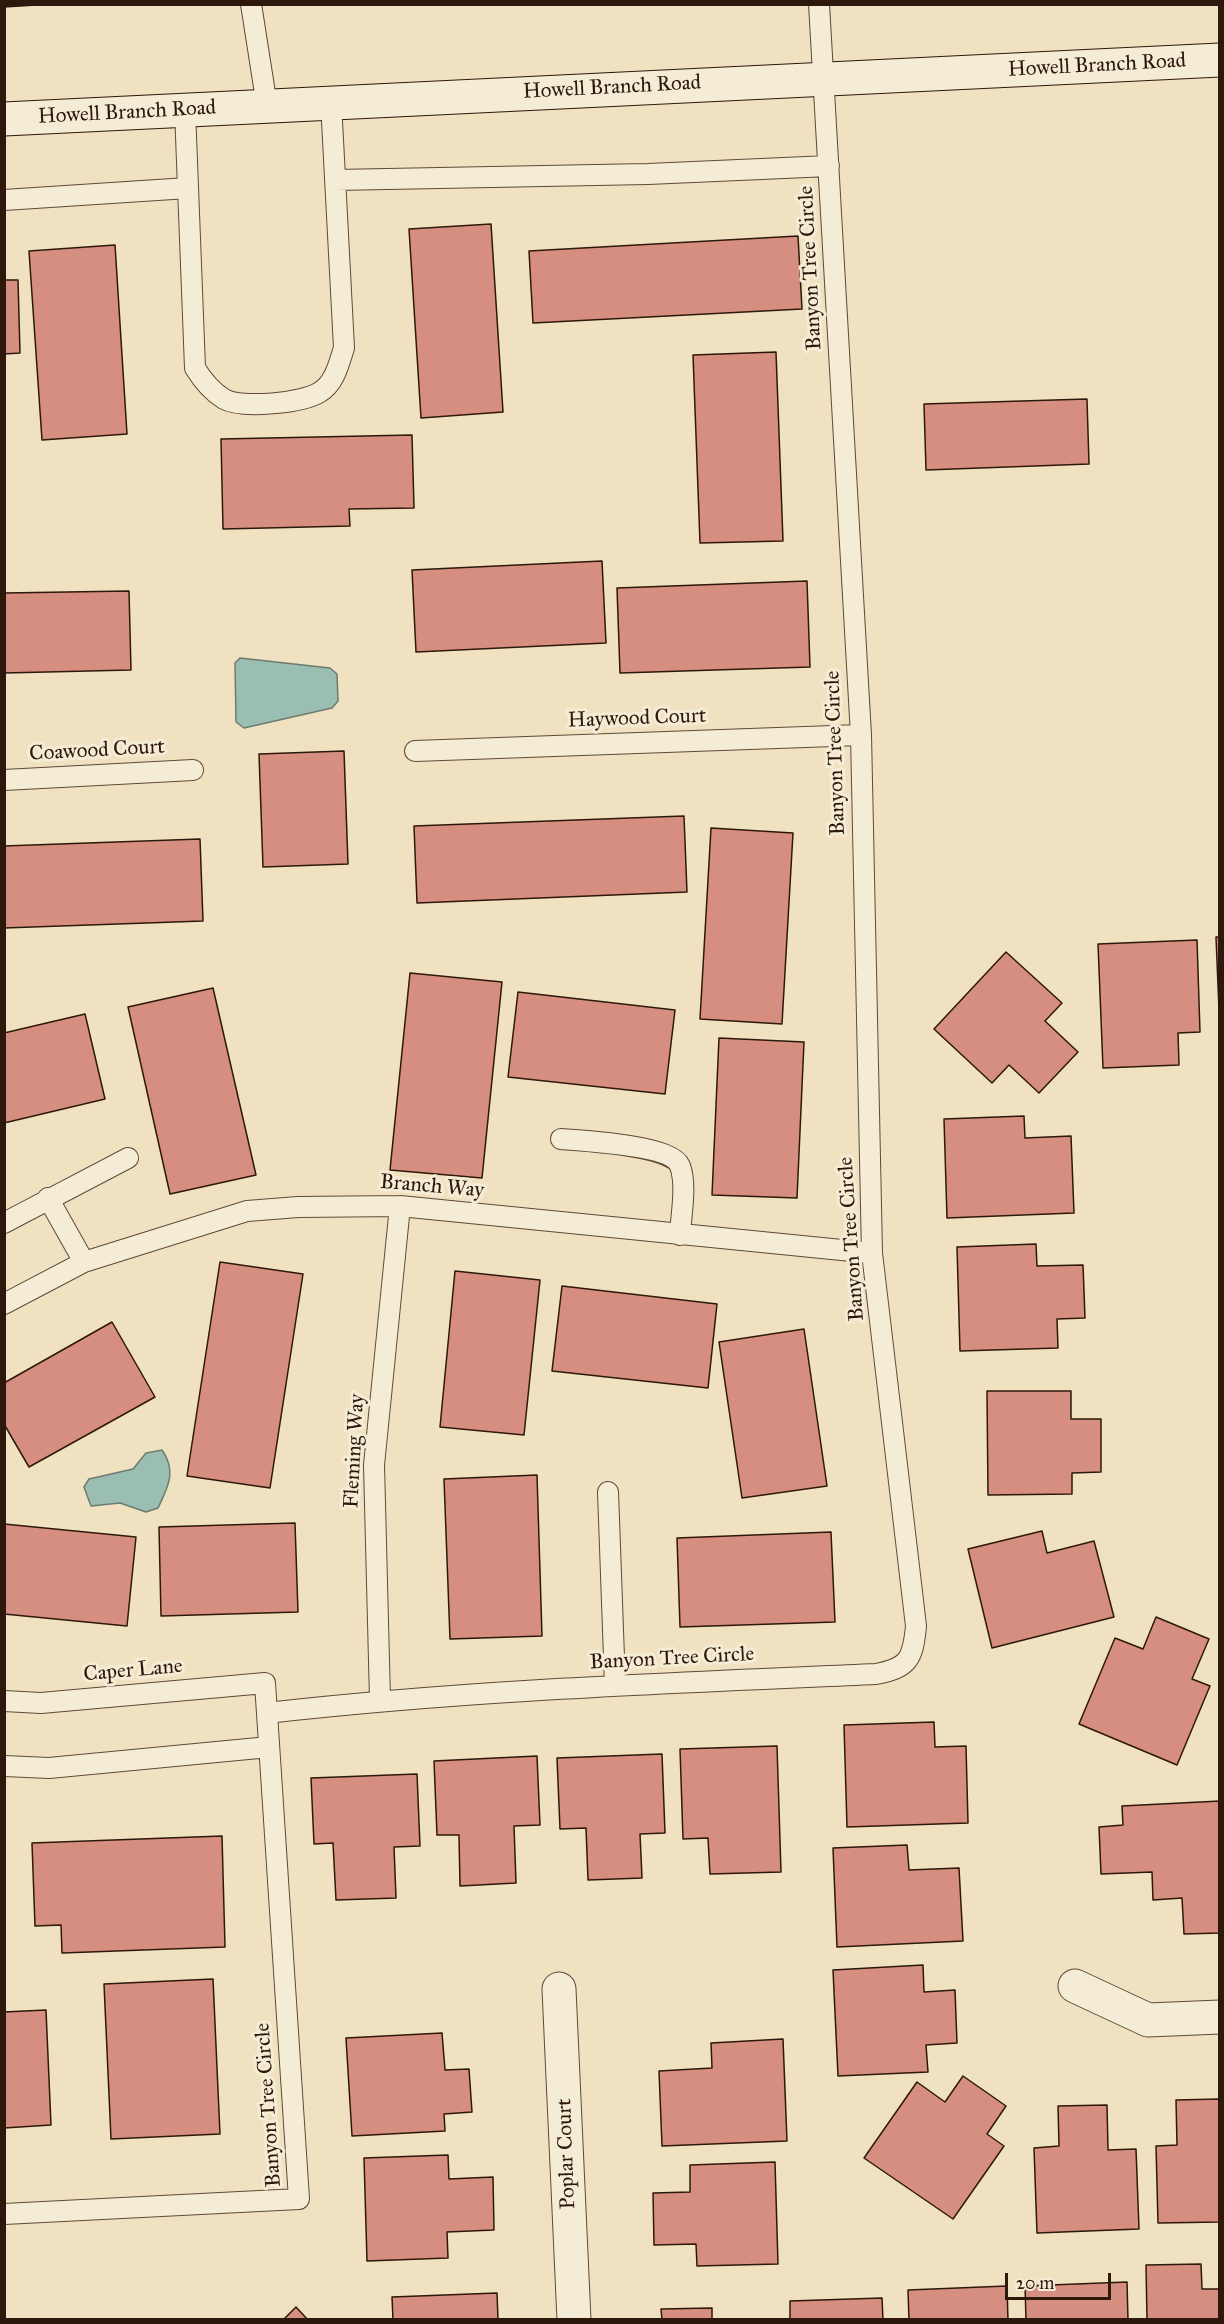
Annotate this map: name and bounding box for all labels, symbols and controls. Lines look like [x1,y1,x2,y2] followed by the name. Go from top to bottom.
[1007,49,1187,83] street label: Howell Branch Road
[522,71,702,105] street label: Howell Branch Road
[37,96,217,130] street label: Howell Branch Road
[794,185,828,351] street label: Banyon Tree Circle
[821,670,851,836] street label: Banyon Tree Circle
[567,704,707,734] street label: Haywood Court
[29,735,165,767] street label: Coawood Court
[834,1156,870,1322] street label: Banyon Tree Circle
[379,1170,485,1204] street label: Branch Way
[339,1393,371,1509] street label: Fleming Way
[589,1642,755,1676] street label: Banyon Tree Circle
[82,1654,184,1688] street label: Caper Lane
[251,2022,287,2188] street label: Banyon Tree Circle
[552,2098,582,2210] street label: Poplar Court
[1008,2261,1114,2299] scale bar
[1016,2272,1054,2294] text: 20 m

